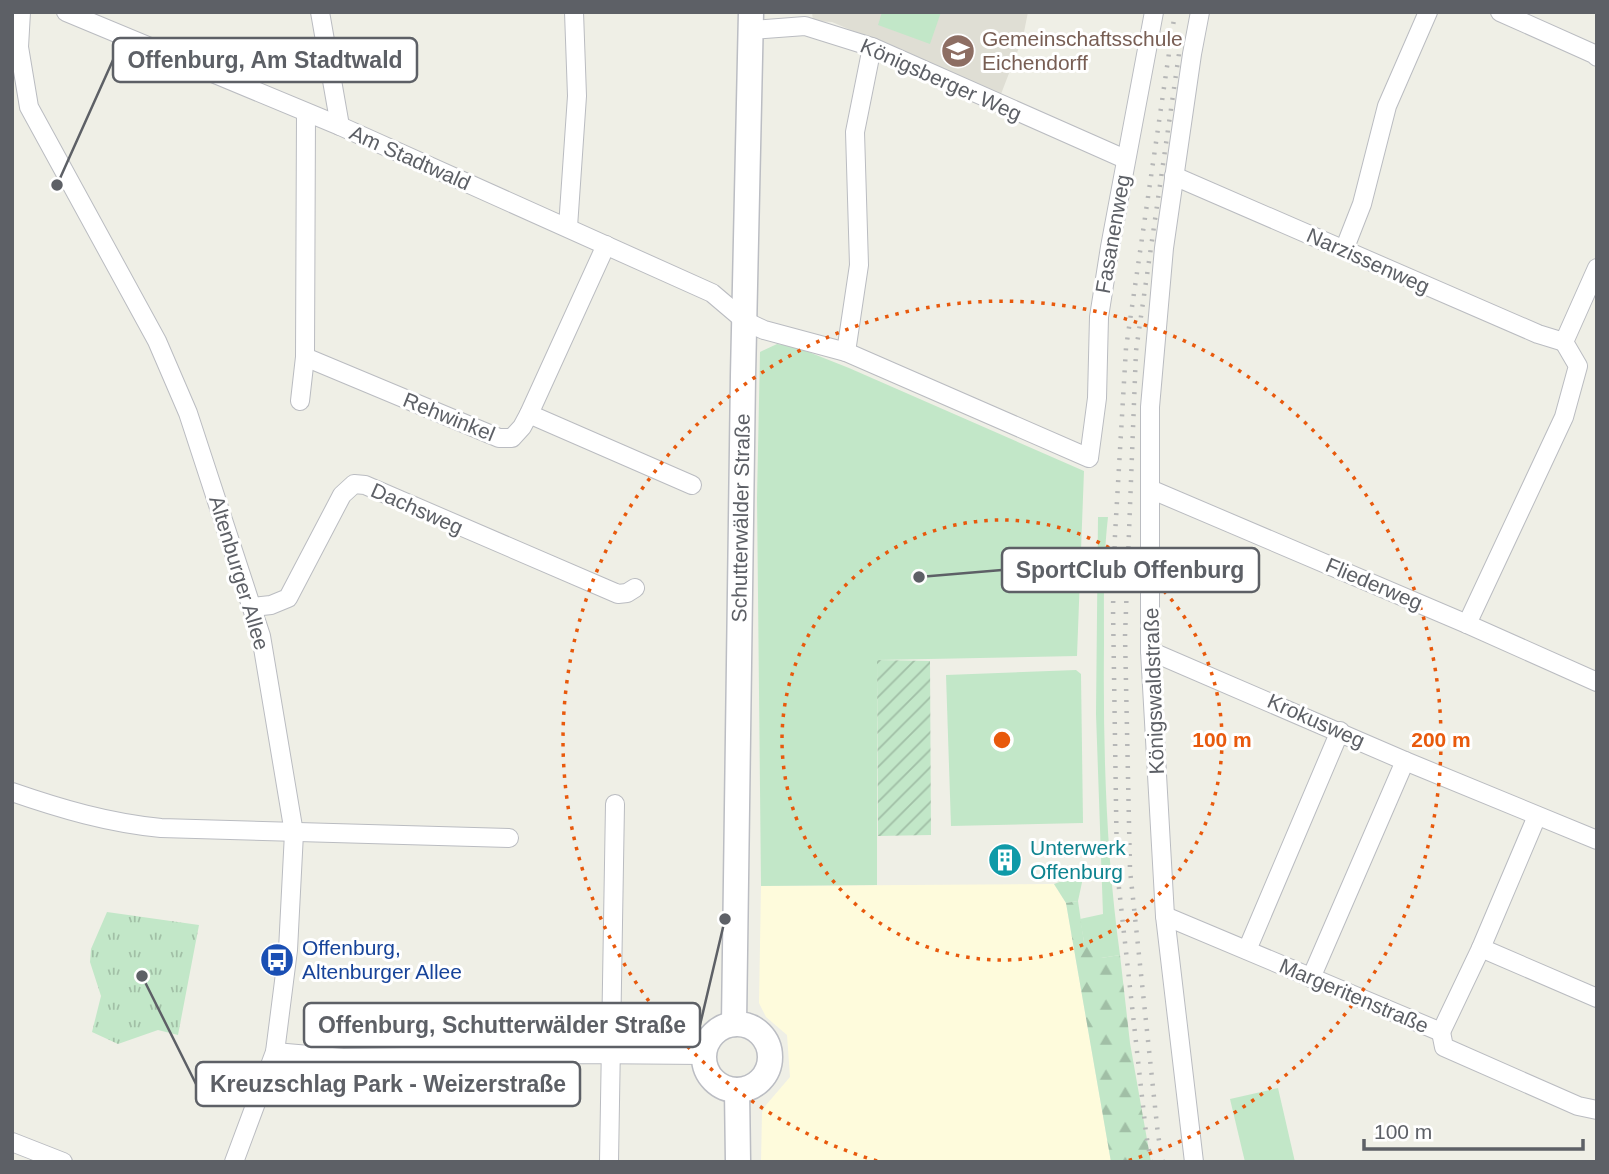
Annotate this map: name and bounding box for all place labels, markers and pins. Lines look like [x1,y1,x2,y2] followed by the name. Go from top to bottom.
[982,27,1183,74] place label: Gemeinschaftsschule Eichendorff
[939,32,977,70] school or university icon: Gemeinschaftsschule Eichendorff
[113,38,417,82] callout: Offenburg, Am Stadtwald
[1002,548,1259,592] callout: SportClub Offenburg
[990,728,1014,752] centre of rings
[1030,836,1126,883] place label: Unterwerk Offenburg
[986,841,1024,879] building icon: Unterwerk Offenburg
[302,936,462,983] place label: Offenburg, Altenburger Allee
[258,941,296,979] bus stop icon: Offenburg, Altenburger Allee
[304,1003,700,1047] callout: Offenburg, Schutterwälder Straße
[196,1062,580,1106] callout: Kreuzschlag Park - Weizerstraße

